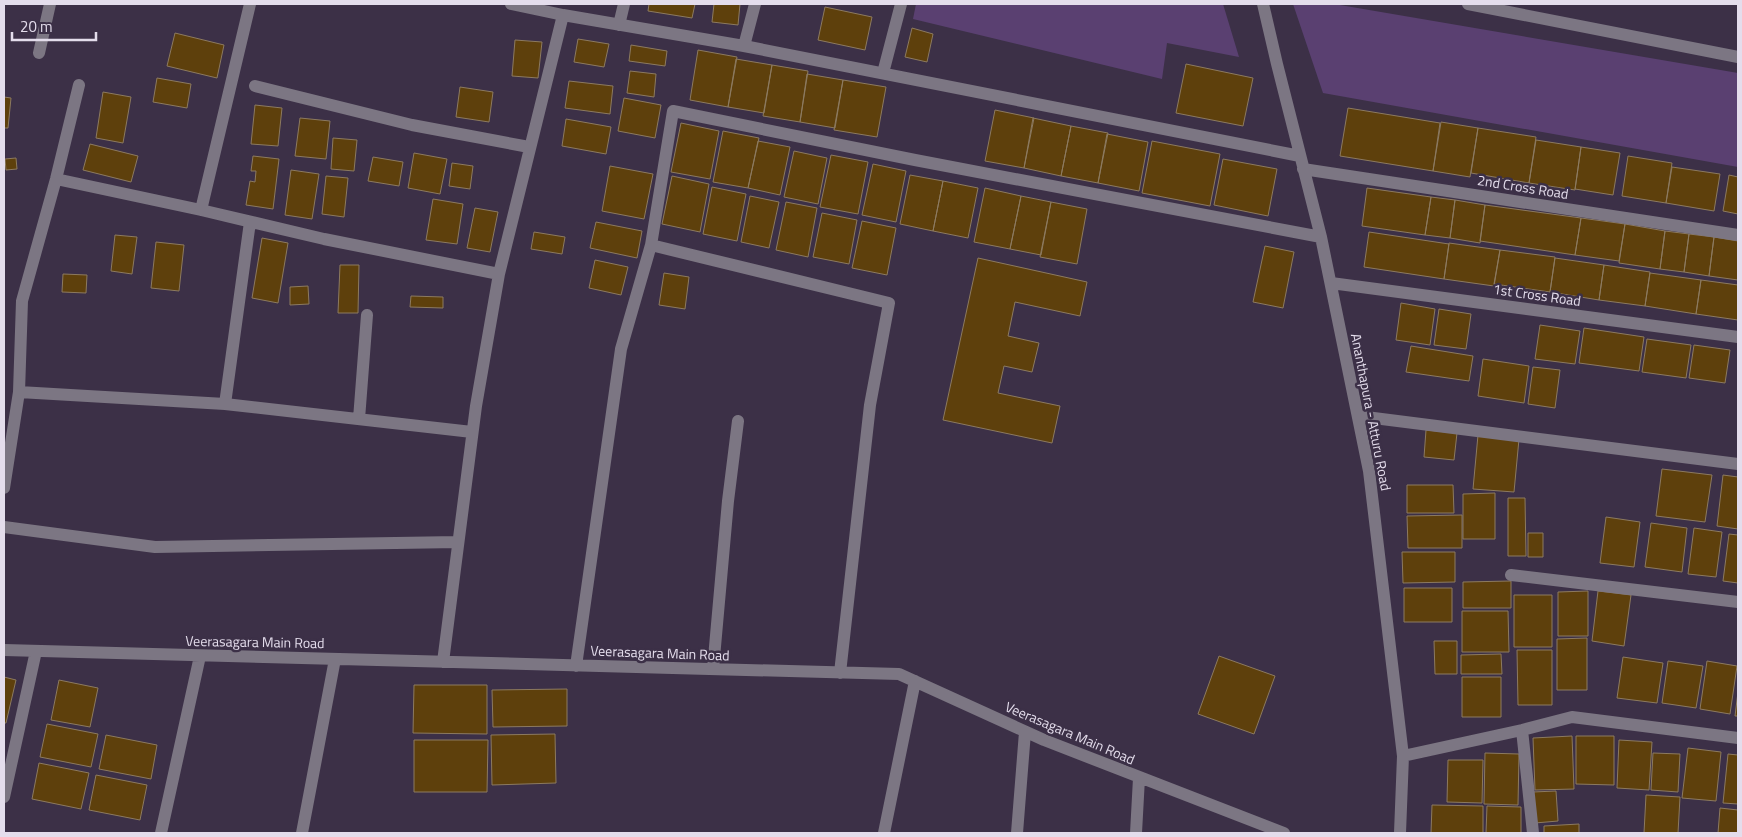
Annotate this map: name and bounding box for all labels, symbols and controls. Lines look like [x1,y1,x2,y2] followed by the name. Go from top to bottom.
[12,10,96,42] scale bar
[20,15,53,38] text: 20 m
[1476,169,1570,204] street label: 2nd Cross Road
[1492,278,1582,311] street label: 1st Cross Road
[1346,331,1397,492] street label: Ananthapura - Atturu Road
[185,630,325,653] street label: Veerasagara Main Road
[590,640,730,665] street label: Veerasagara Main Road
[1002,696,1138,769] street label: Veerasagara Main Road

